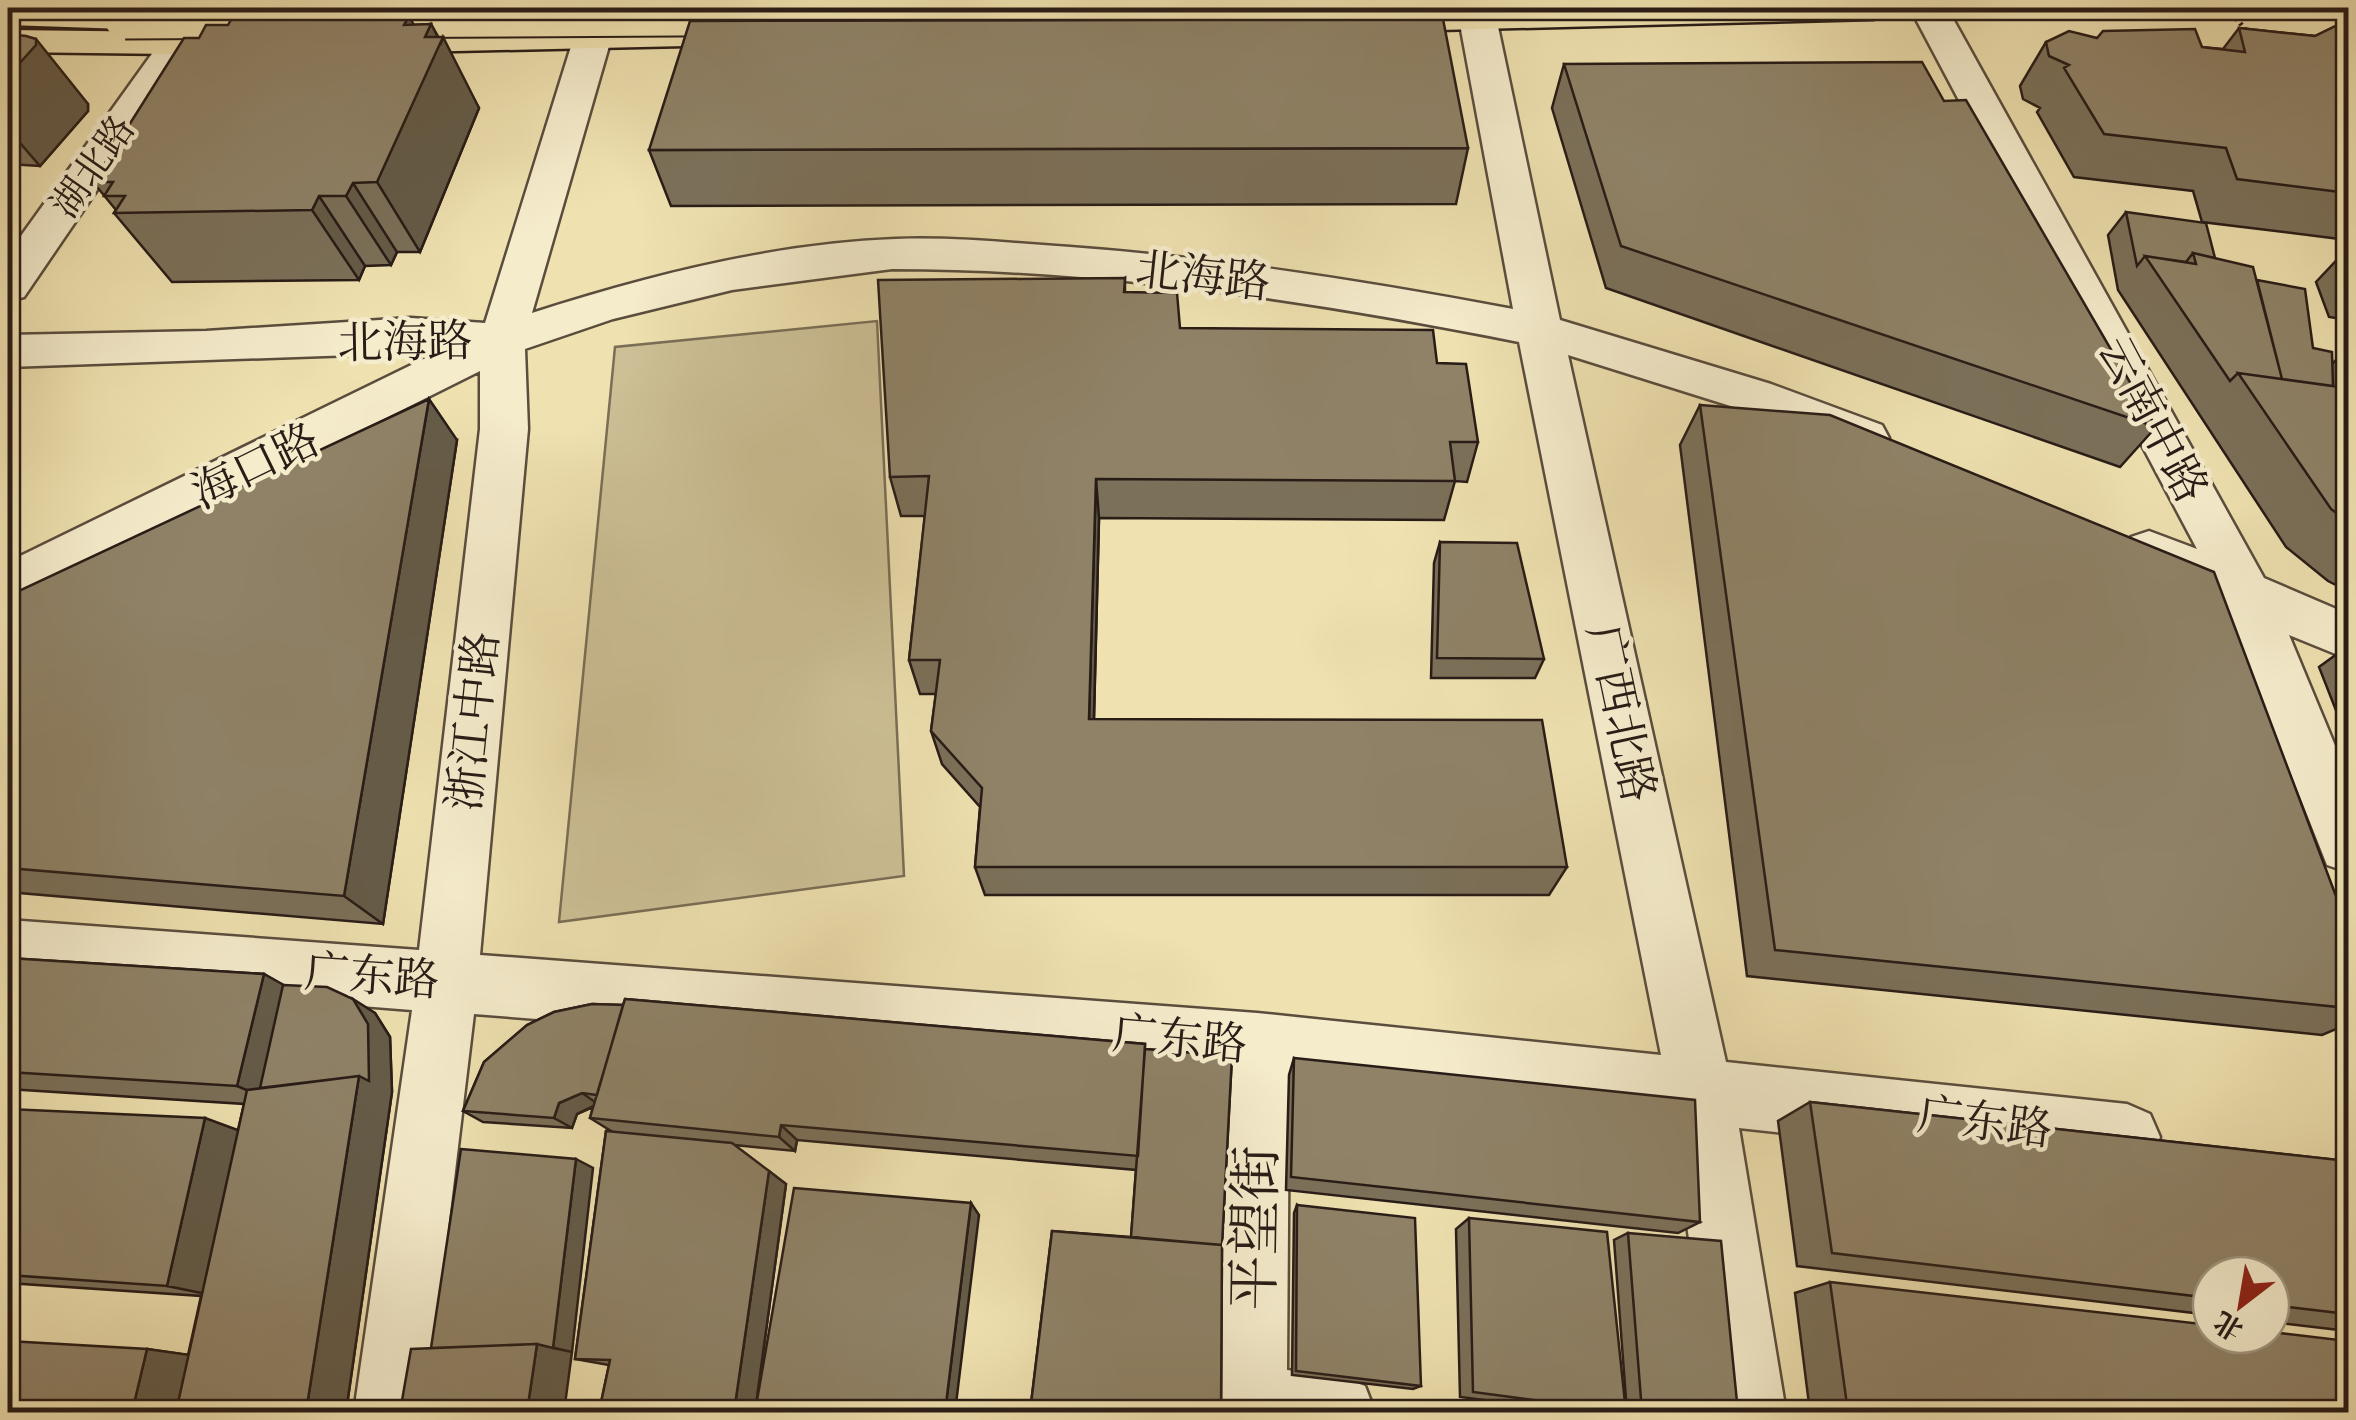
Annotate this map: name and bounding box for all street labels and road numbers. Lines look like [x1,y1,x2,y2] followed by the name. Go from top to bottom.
[39,105,145,227] street label: 湖北路
[1133,239,1273,311] street label: 北海路
[337,311,473,371] street label: 北海路
[2086,326,2222,512] street label: 云南中路
[182,409,328,521] street label: 海口路
[1575,619,1669,807] street label: 广西北路
[434,628,510,814] street label: 浙江中路
[303,941,441,1009] street label: 广东路
[1110,1003,1250,1073] street label: 广东路
[1914,1084,2056,1158] street label: 广东路
[1217,1145,1291,1311] street label: 平望街

